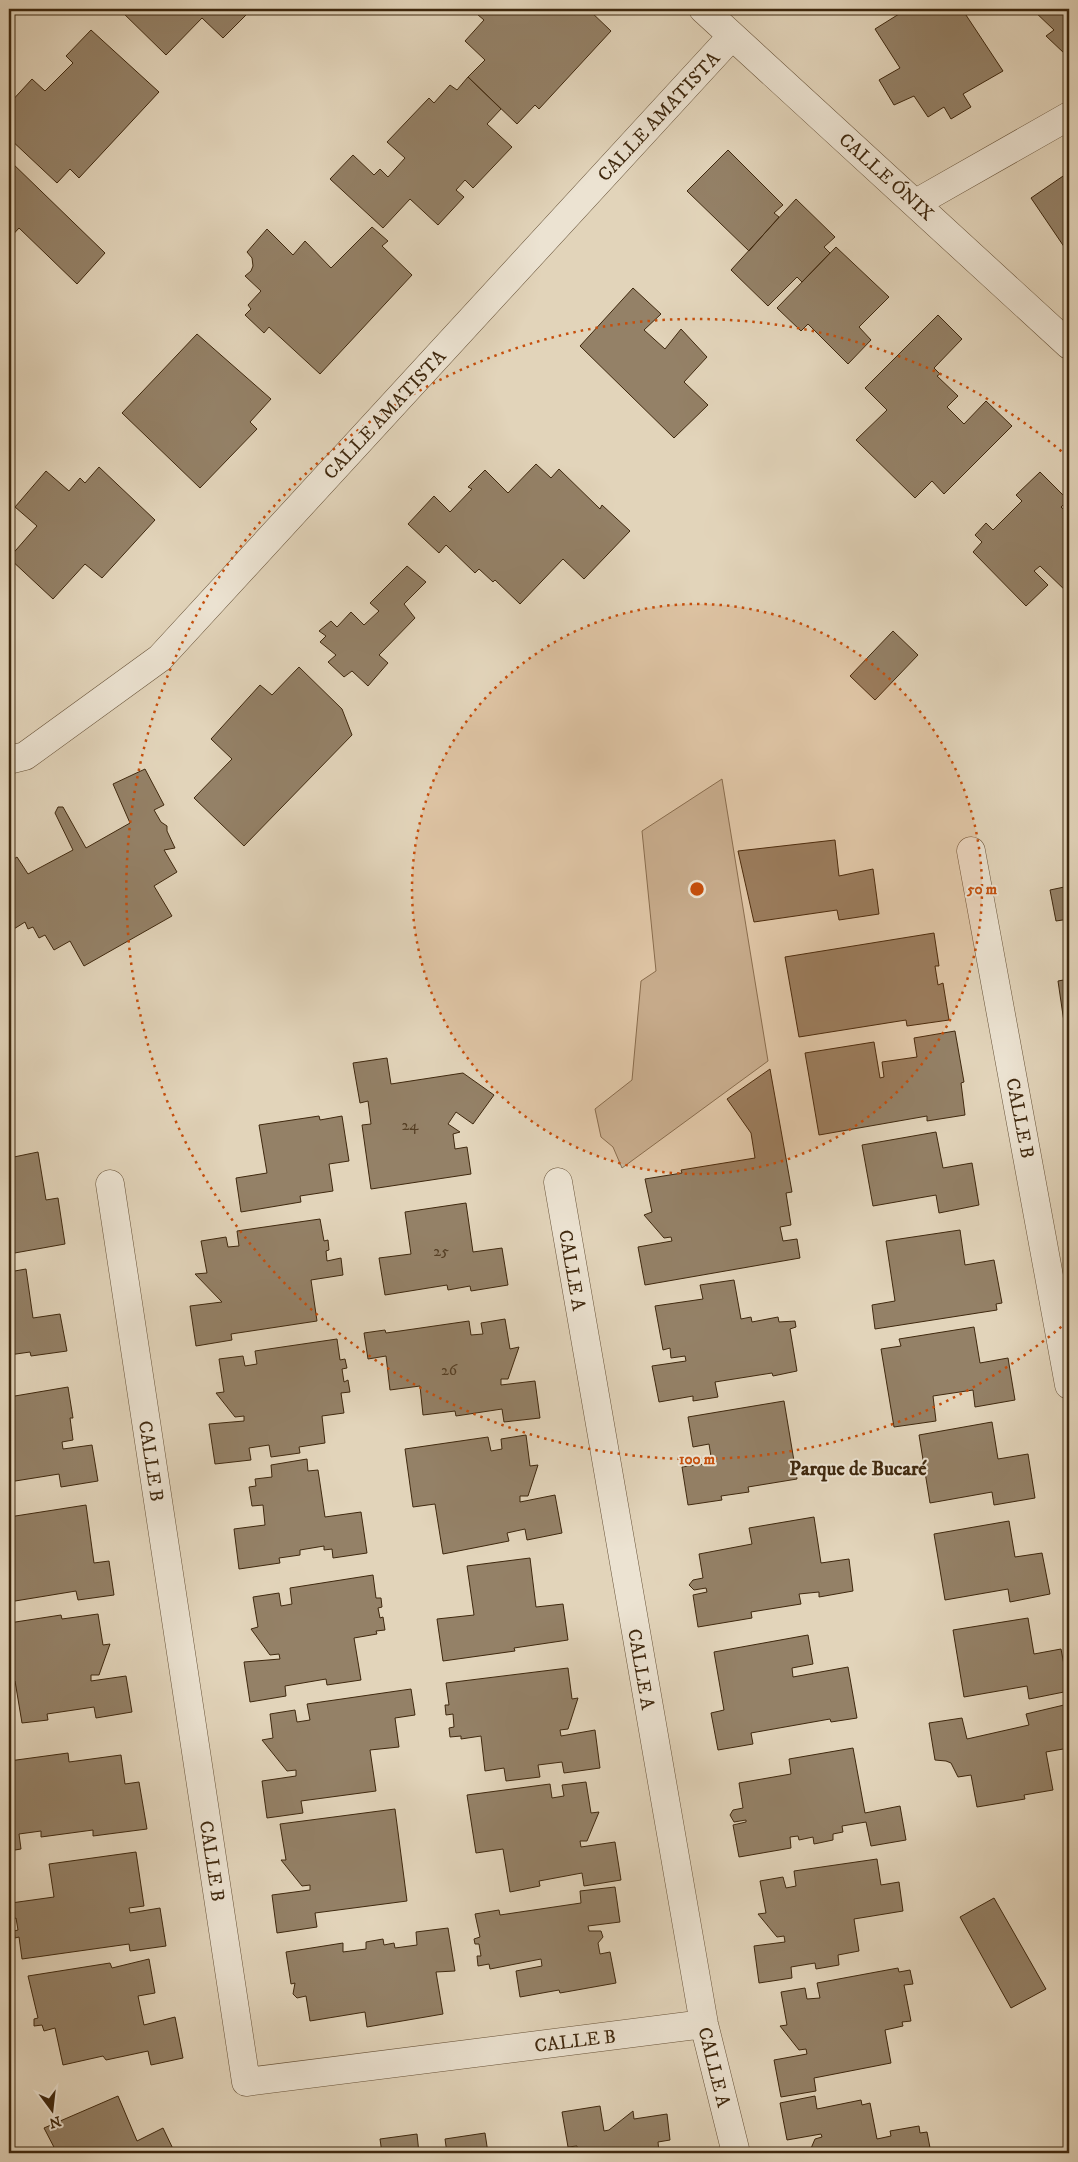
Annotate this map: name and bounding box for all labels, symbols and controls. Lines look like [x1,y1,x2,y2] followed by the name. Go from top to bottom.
[593,47,726,187] street label: CALLE AMATISTA
[834,127,940,226] street label: CALLE ÓNIX
[319,345,452,485] street label: CALLE AMATISTA
[688,880,706,898] centre of rings
[966,880,998,899] text: 50 m
[1000,1076,1039,1161] street label: CALLE B
[401,1115,419,1135] house number: 24
[553,1228,590,1313] street label: CALLE A
[433,1241,449,1261] house number: 25
[441,1360,458,1380] house number: 26
[133,1419,168,1503] street label: CALLE B
[679,1450,716,1469] text: 100 m
[789,1457,927,1482] district label: Parque de Bucaré
[622,1627,659,1712] street label: CALLE A
[194,1819,229,1903] street label: CALLE B
[533,2025,617,2058] street label: CALLE B
[692,2025,735,2111] street label: CALLE A
[28,2084,78,2134] north arrow
[47,2111,63,2132] text: N

